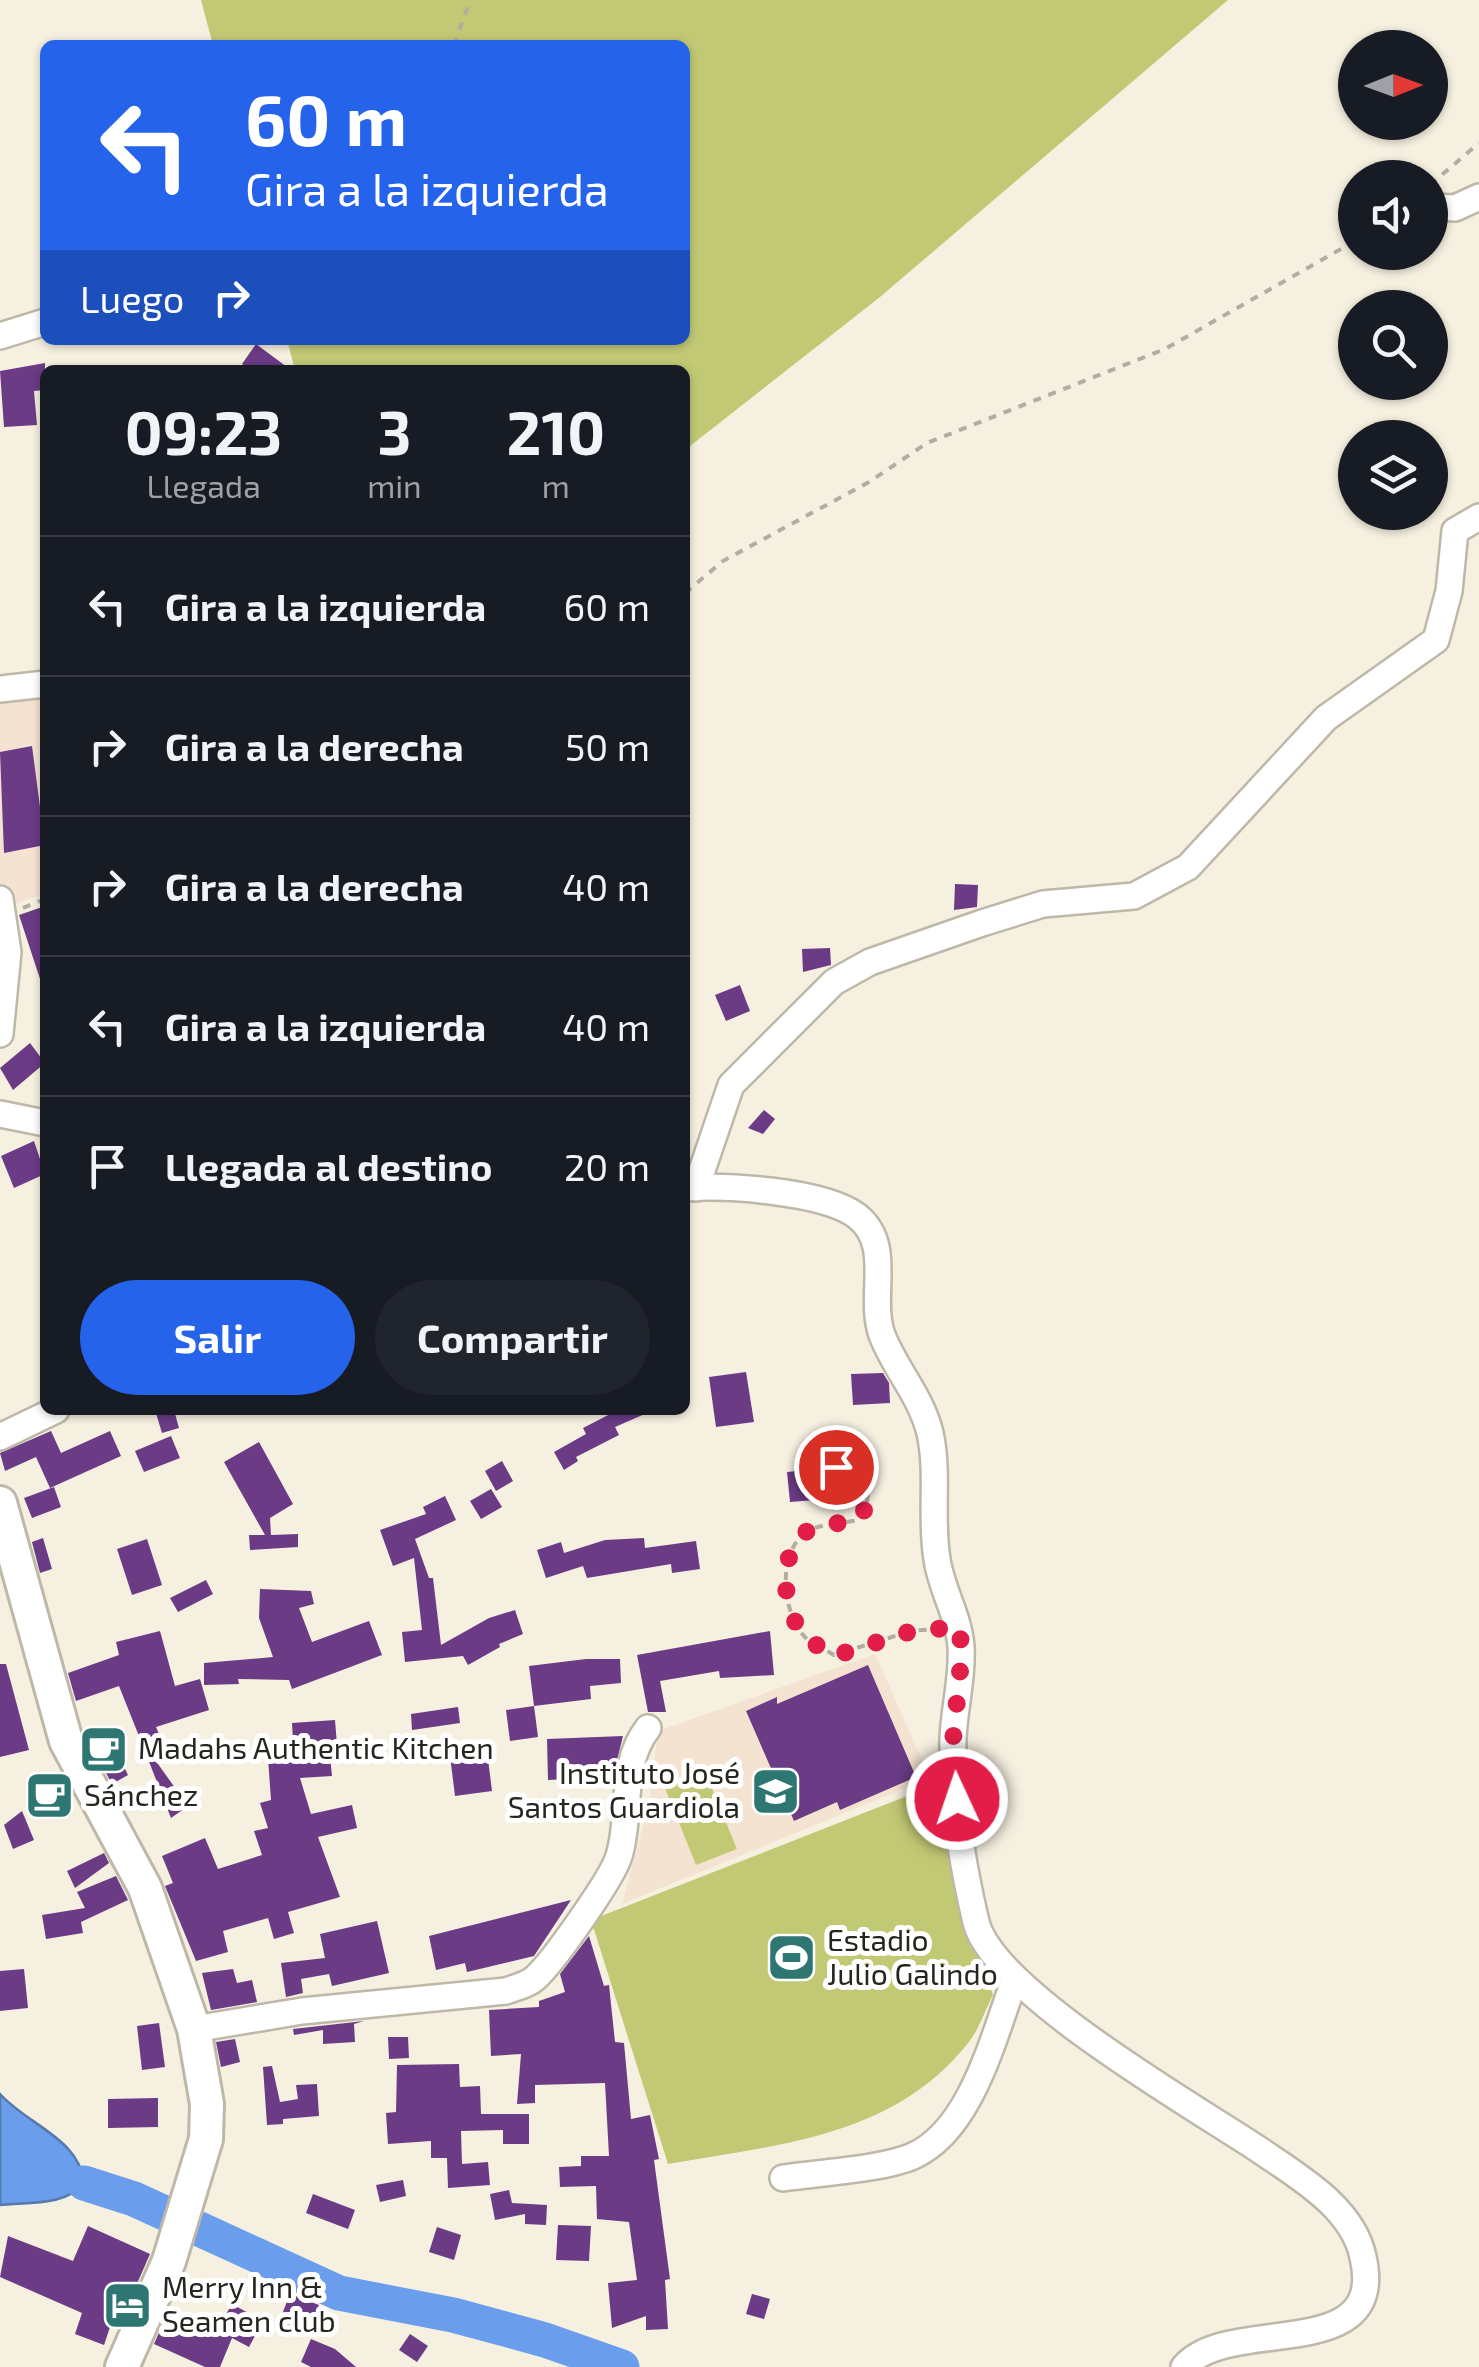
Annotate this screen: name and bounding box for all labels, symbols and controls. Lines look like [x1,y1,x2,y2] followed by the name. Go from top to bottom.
[1338,30,1448,140] north arrow
[1338,30,1448,530] map controls
[245,76,407,160] text: 60 m
[80,80,210,210] icon: left
[1338,160,1448,270] button: sound
[245,161,609,215] text: Gira a la izquierda
[204,270,259,325] icon: right
[80,275,184,321] text: Luego
[1338,290,1448,400] button: search
[125,395,282,467] text: 09:23
[377,395,411,467] text: 3
[507,395,605,467] text: 210
[1338,420,1448,530] button: layers
[146,466,261,504] text: Llegada
[367,466,422,504] text: min
[542,466,570,504] text: m
[80,579,135,634] icon: left
[165,583,486,629] text: Gira a la izquierda
[564,583,650,629] text: 60 m
[80,719,135,774] icon: right
[165,723,464,769] text: Gira a la derecha
[565,723,650,769] text: 50 m
[80,859,135,914] icon: right
[165,863,464,909] text: Gira a la derecha
[562,863,650,909] text: 40 m
[80,999,135,1054] icon: left
[165,1003,486,1049] text: Gira a la izquierda
[562,1003,650,1049] text: 40 m
[80,1139,135,1194] icon: arrive
[165,1143,493,1189] text: Llegada al destino
[564,1143,650,1189] text: 20 m
[80,1280,355,1395] button: Salir
[375,1280,650,1395] button: Compartir
[794,1425,879,1510] pin
[809,1440,864,1495] icon: arrive
[77,1723,129,1775] cafe icon: Madahs Authentic Kitchen
[138,1729,494,1765] place label: Madahs Authentic Kitchen
[905,1747,1009,1851] position arrow
[508,1754,740,1824] place label: Instituto José Santos Guardiola
[749,1765,801,1817] school or university icon: Instituto José Santos Guardiola
[23,1770,75,1822] cafe icon: Sánchez
[84,1776,198,1812] place label: Sánchez
[827,1921,998,1991] place label: Estadio Julio Galindo
[766,1932,818,1984] sports icon: Estadio Julio Galindo
[162,2268,336,2338] place label: Merry Inn & Seamen club
[101,2279,153,2331] hotel icon: Merry Inn & Seamen club

